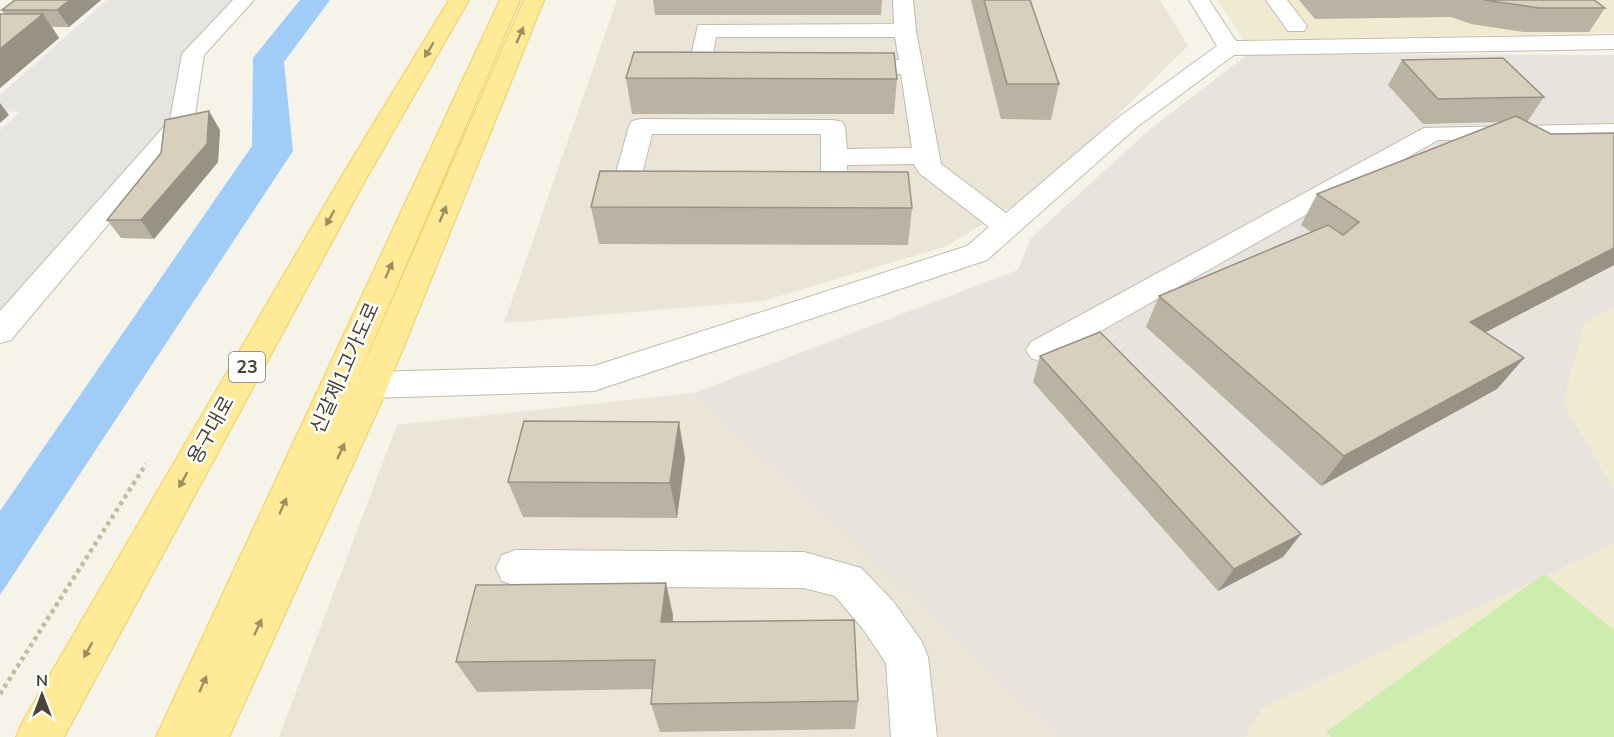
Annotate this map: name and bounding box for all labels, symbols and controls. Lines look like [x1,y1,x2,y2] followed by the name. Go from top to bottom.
[515,26,524,43] one-way arrow
[424,42,434,59] one-way arrow
[439,205,448,223] one-way arrow
[325,210,335,227] one-way arrow
[384,261,394,279] one-way arrow
[304,298,386,438] street label: 신갈제1고가도로
[229,352,265,382] road number: 23
[181,391,241,469] street label: 용구대로
[336,442,345,459] one-way arrow
[178,472,189,488] one-way arrow
[279,497,288,514] one-way arrow
[253,619,262,636] one-way arrow
[83,642,93,659] one-way arrow
[12,665,72,725] north arrow
[36,670,48,692] text: N
[199,675,208,692] one-way arrow

